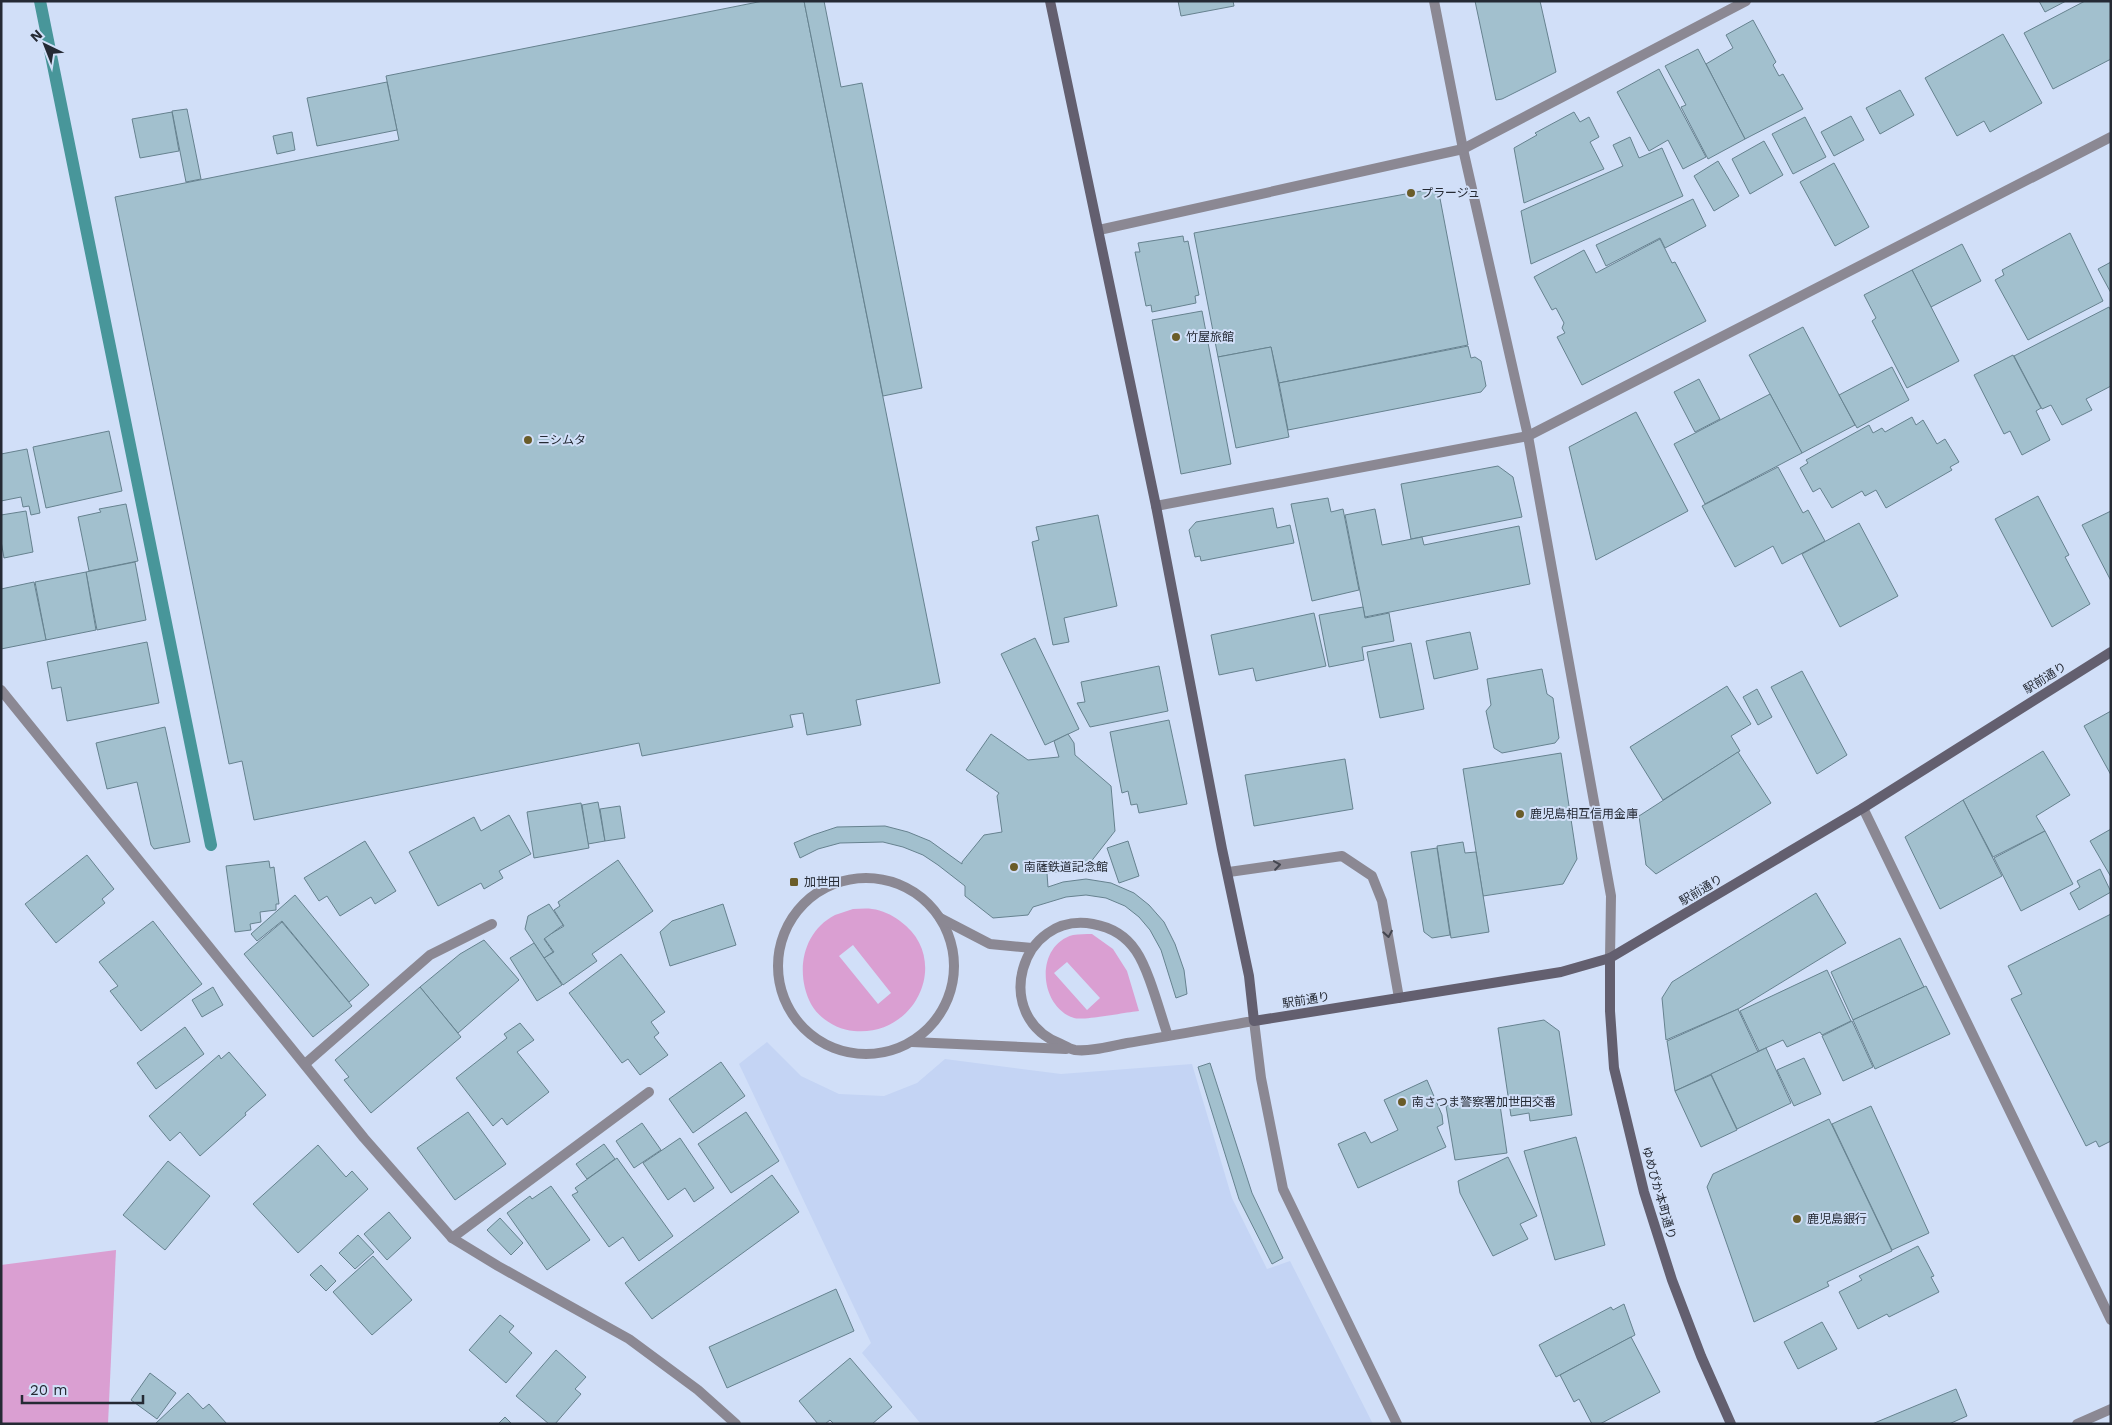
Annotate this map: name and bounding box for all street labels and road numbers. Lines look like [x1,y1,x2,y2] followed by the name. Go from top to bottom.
[2021,659,2069,697] street label: 駅前通り
[1677,872,1725,908] street label: 駅前通り
[1281,989,1331,1011] street label: 駅前通り
[1639,1145,1679,1241] street label: ゆめぴか本町通り

